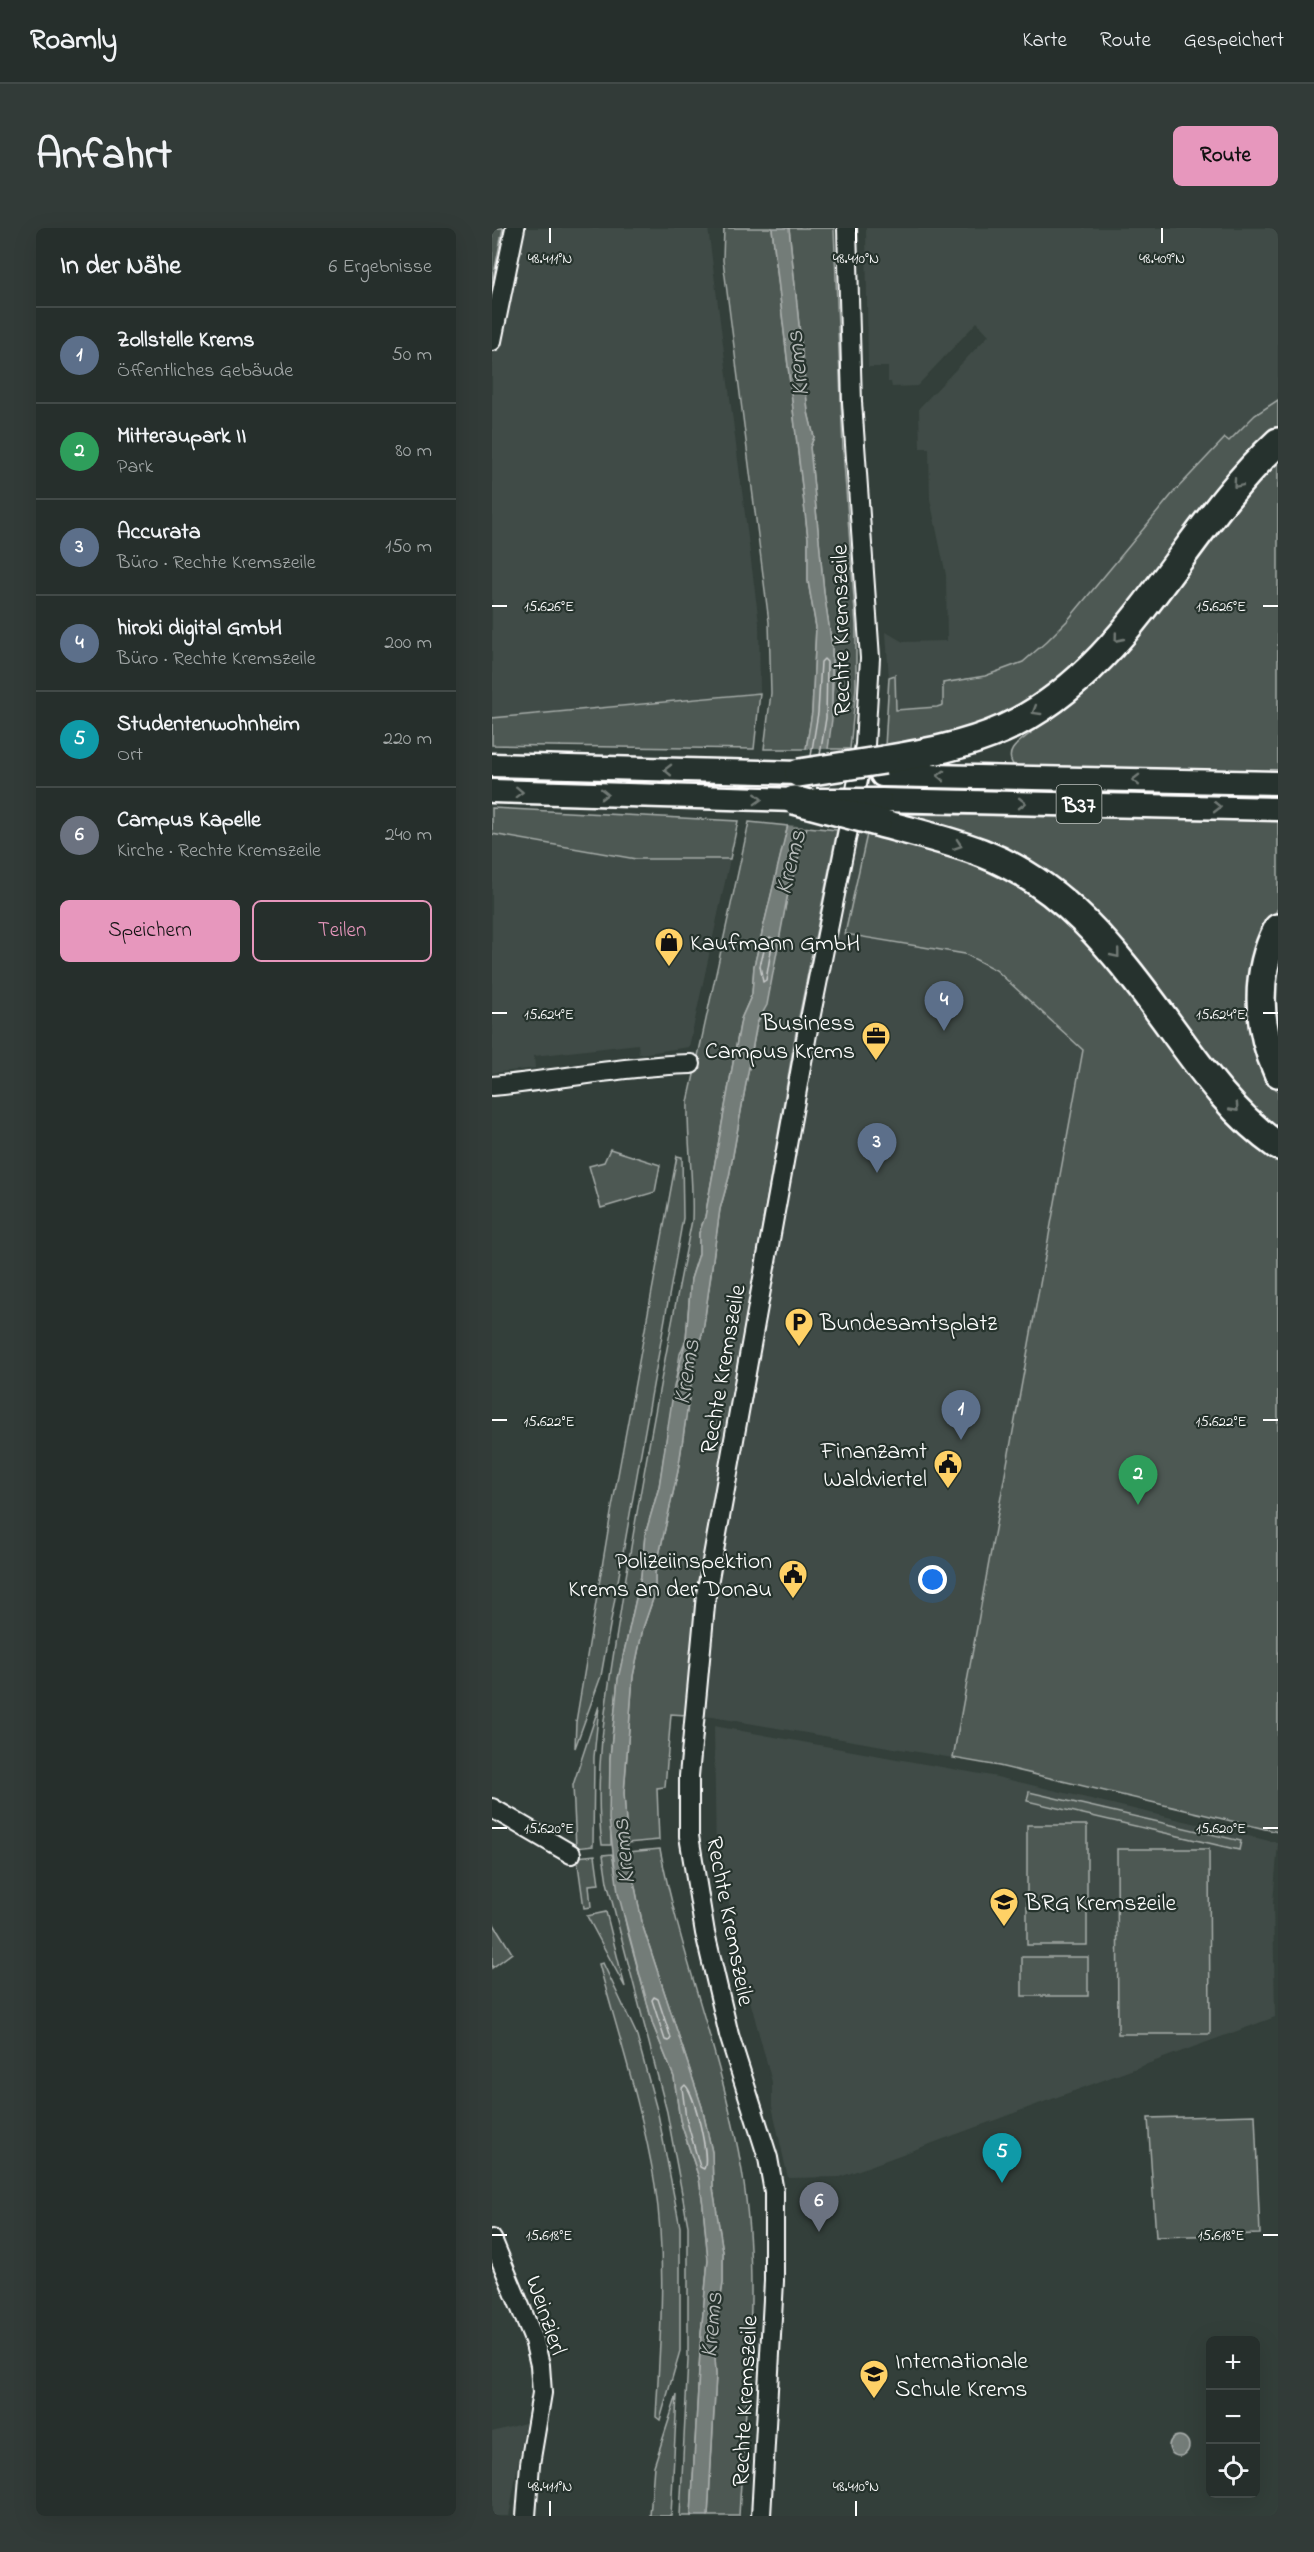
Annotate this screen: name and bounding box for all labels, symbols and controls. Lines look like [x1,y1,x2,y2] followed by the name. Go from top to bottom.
[30,21,117,62] text: Roamly
[1022,26,1067,56] text: Karte
[1100,26,1151,56] text: Route
[1184,26,1284,56] text: Gespeichert
[36,126,172,187] text: Anfahrt
[1173,126,1278,186] button: Route
[60,248,181,286] text: In der Nähe
[528,248,572,270] text: 48.411°N
[833,248,879,270] text: 48.410°N
[1139,248,1185,270] text: 48.409°N
[329,253,432,282] text: 6 Ergebnisse
[117,325,254,357] text: Zollstelle Krems
[777,328,821,398] water label: Krems
[76,341,83,370] text: 1
[391,341,432,370] text: 50 m
[117,357,293,386] text: Öffentliches Gebäude
[117,421,246,453] text: Mitteraupark II
[75,437,84,466] text: 2
[395,437,432,466] text: 80 m
[117,453,153,482] text: Park
[1233,477,1244,488] one-way arrow
[117,517,201,549] text: Accurata
[75,533,84,562] text: 3
[385,533,432,562] text: 150 m
[824,544,861,716] street label: Rechte Kremszeile
[117,549,316,578] text: Büro · Rechte Kremszeile
[524,596,574,618] text: 15.626°E
[1196,596,1246,618] text: 15.626°E
[117,613,282,645] text: hiroki digital GmbH
[75,629,84,658] text: 4
[384,629,432,658] text: 200 m
[1114,631,1125,642] one-way arrow
[117,645,316,674] text: Büro · Rechte Kremszeile
[1032,704,1042,715] one-way arrow
[117,709,300,741] text: Studentenwohnheim
[74,725,85,754] text: 5
[383,725,432,754] text: 220 m
[117,741,143,770] text: Ort
[664,763,673,776] one-way arrow
[936,770,945,782] one-way arrow
[1131,774,1140,786] one-way arrow
[1056,785,1102,823] road number: B37
[514,786,523,799] one-way arrow
[600,788,609,801] one-way arrow
[753,793,762,805] one-way arrow
[1018,797,1027,809] one-way arrow
[1213,801,1222,814] one-way arrow
[117,805,261,837] text: Campus Kapelle
[75,821,84,850] text: 6
[385,821,432,850] text: 240 m
[766,826,818,899] water label: Krems
[117,837,321,866] text: Kirche · Rechte Kremszeile
[952,837,963,850] one-way arrow
[60,900,240,962] button: Speichern
[252,900,432,962] button: Teilen
[653,926,685,968] shop icon: Kaufmann GmbH
[690,927,860,962] place label: Kaufmann GmbH
[1108,947,1119,958] one-way arrow
[924,982,964,1031] pin: 4
[524,1004,574,1026] text: 15.624°E
[1196,1004,1246,1026] text: 15.624°E
[705,1007,855,1070] place label: Business Campus Krems
[860,1020,892,1062] office icon: Business Campus Krems
[1228,1101,1239,1111] one-way arrow
[858,1124,896,1173] pin: 3
[692,1282,757,1457] street label: Rechte Kremszeile
[783,1306,815,1348] parking icon: Bundesamtsplatz
[819,1307,998,1342] place label: Bundesamtsplatz
[664,1336,712,1408] water label: Krems
[942,1390,980,1440] pin: 1
[523,1411,575,1433] text: 15.622°E
[1195,1411,1247,1433] text: 15.622°E
[820,1435,927,1498] place label: Finanzamt Waldviertel
[932,1448,964,1490] public building icon: Finanzamt Waldviertel
[1118,1456,1158,1505] pin: 2
[568,1545,772,1608] place label: Polizeiinspektion Krems an der Donau
[777,1558,809,1600] public building icon: Polizeiinspektion Krems an der Donau
[918,1565,947,1594] your location
[603,1816,647,1886] water label: Krems
[524,1818,574,1840] text: 15.620°E
[1196,1818,1246,1840] text: 15.620°E
[695,1834,762,2009] street label: Rechte Kremszeile
[988,1886,1020,1928] school or university icon: BRG Kremszeile
[1024,1887,1177,1922] place label: BRG Kremszeile
[982,2134,1022,2183] pin: 5
[800,2182,838,2232] pin: 6
[526,2225,572,2247] text: 15.618°E
[1198,2225,1244,2247] text: 15.618°E
[515,2271,575,2360] street label: Weinzierl
[691,2290,735,2360] water label: Krems
[725,2314,768,2488] street label: Rechte Kremszeile
[1206,2336,1260,2498] map controls
[1206,2336,1260,2390] button: +
[895,2345,1028,2408] place label: Internationale Schule Krems
[858,2358,890,2400] school or university icon: Internationale Schule Krems
[1206,2390,1260,2444] button: −
[1206,2444,1260,2498] button: locate
[528,2476,572,2498] text: 48.411°N
[833,2476,879,2498] text: 48.410°N

